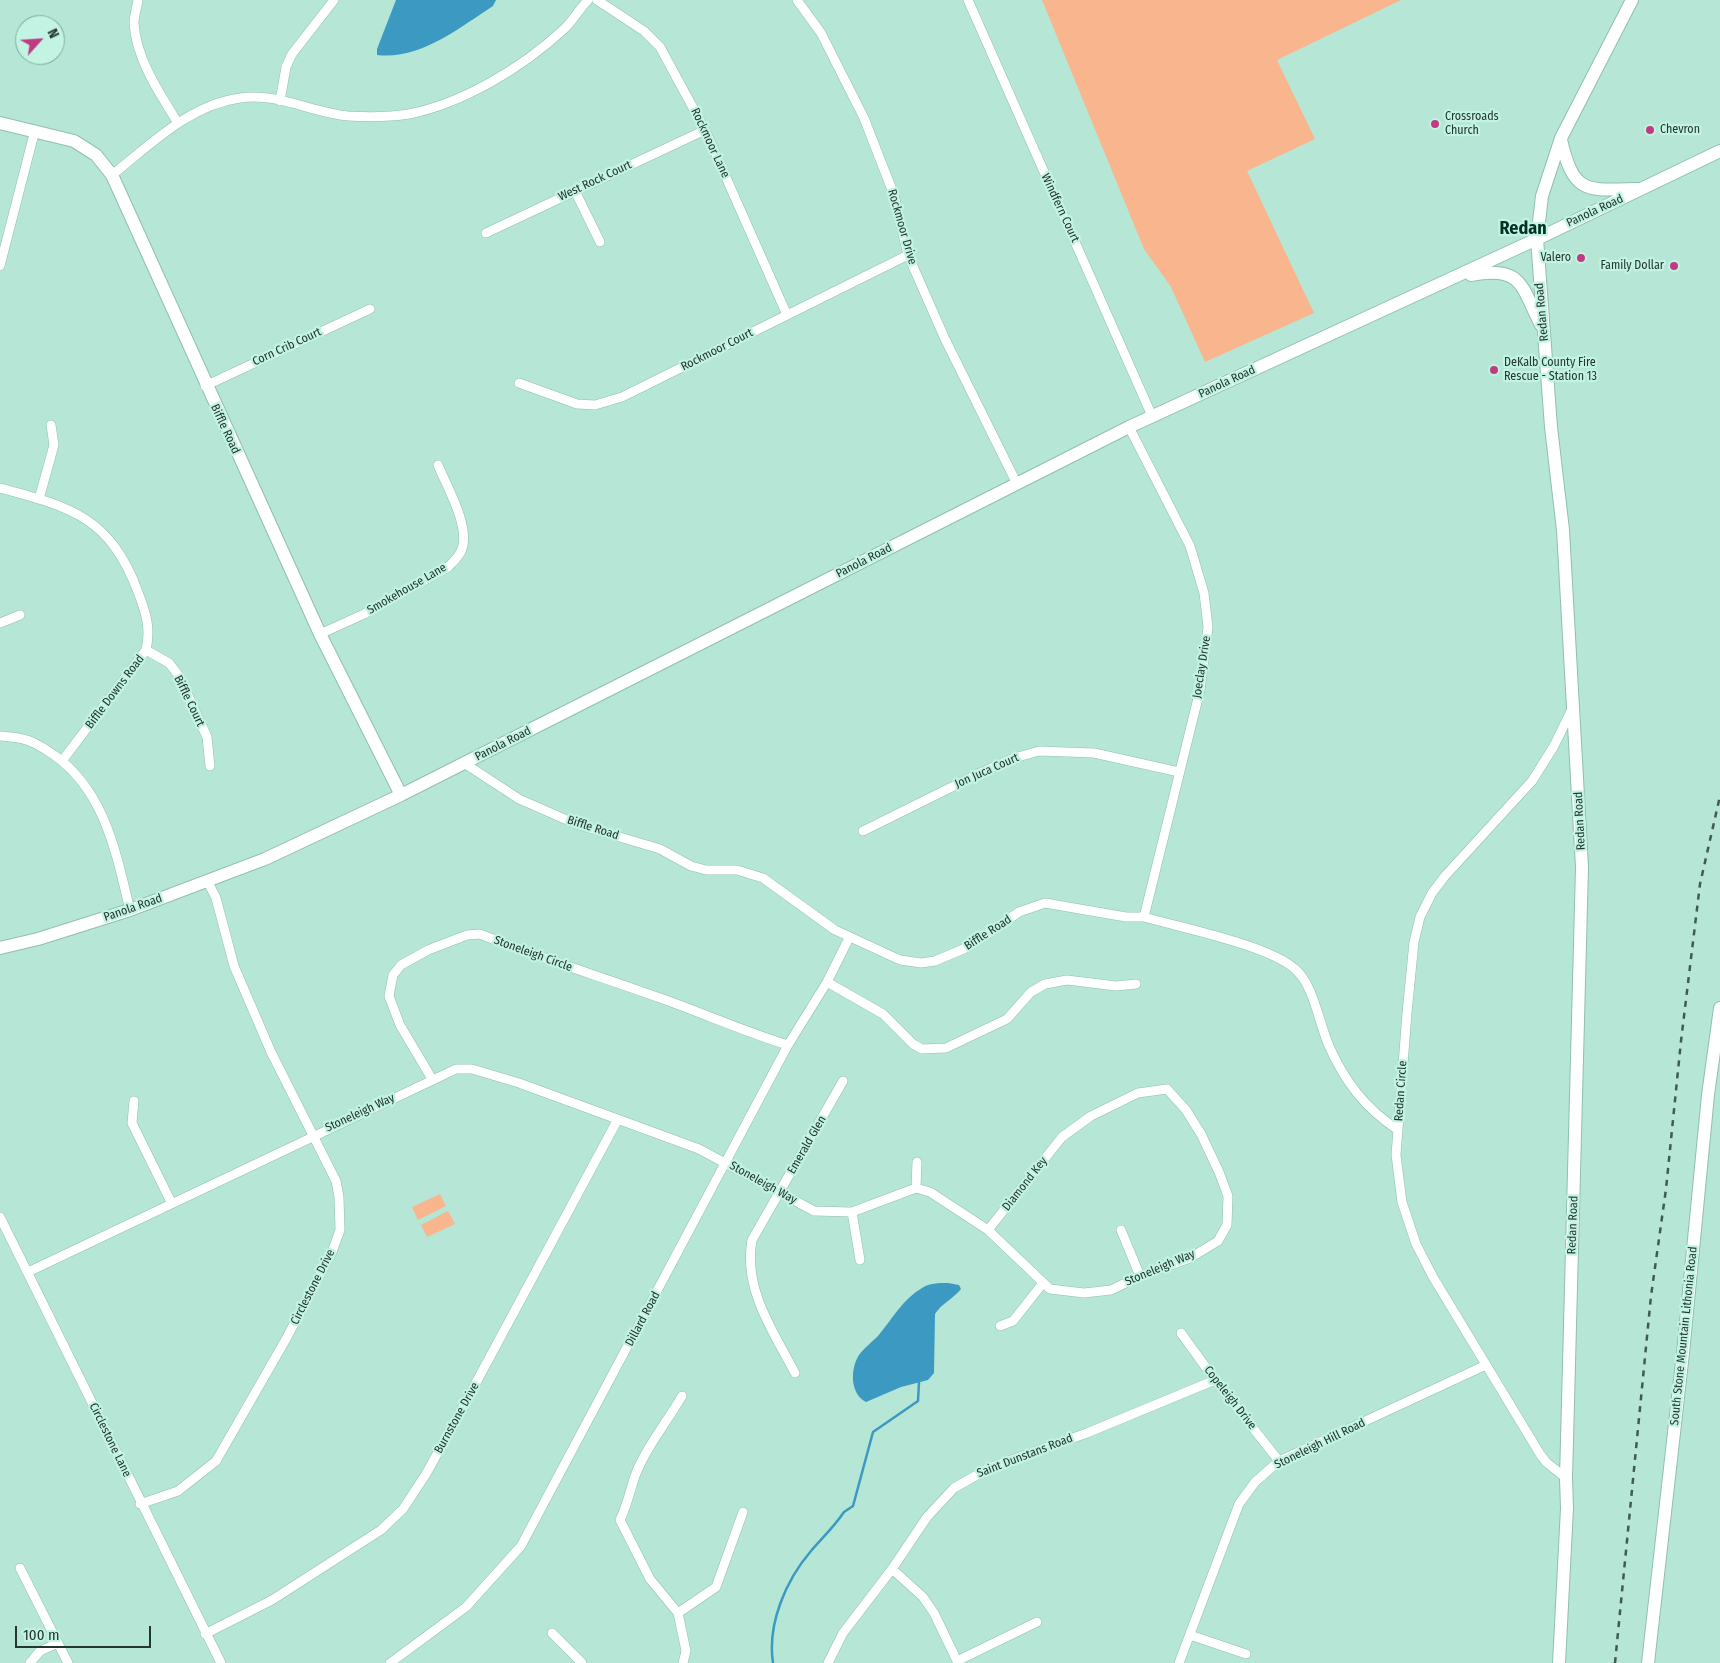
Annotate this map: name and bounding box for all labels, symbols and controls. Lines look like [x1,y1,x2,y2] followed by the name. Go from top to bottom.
[15,15,65,65] north arrow
[44,26,63,41] text: N
[687,106,733,180] street label: Rockmoor Lane
[1445,110,1499,138] place label: Crossroads Church
[1429,118,1441,130] marker: Crossroads Church
[1660,123,1700,137] place label: Chevron
[1644,124,1656,136] marker: Chevron
[556,158,634,204] street label: West Rock Court
[1038,171,1082,245] street label: Windfern Court
[884,188,920,266] street label: Rockmoor Drive
[1564,192,1626,230] street label: Panola Road
[1499,218,1547,240] district label: Redan
[1540,251,1571,265] place label: Valero
[1575,252,1587,264] marker: Valero
[1600,259,1664,273] place label: Family Dollar
[1668,260,1680,272] marker: Family Dollar
[1532,282,1552,342] street label: Redan Road
[250,325,324,369] street label: Corn Crib Court
[679,326,755,374] street label: Rockmoor Court
[1504,356,1597,384] place label: DeKalb County Fire Rescue - Station 13
[1196,363,1258,401] street label: Panola Road
[1488,364,1500,376] marker: DeKalb County Fire Rescue - Station 13
[207,402,243,456] street label: Biffle Road
[834,541,894,581] street label: Panola Road
[365,561,449,617] street label: Smokehouse Lane
[1190,635,1214,699] street label: Joeclay Drive
[83,652,147,732] street label: Biffle Downs Road
[170,673,208,729] street label: Biffle Court
[473,724,533,764] street label: Panola Road
[953,750,1021,792] street label: Jon Juca Court
[1571,791,1589,851] street label: Redan Road
[565,813,621,843] street label: Biffle Road
[102,891,164,925] street label: Panola Road
[962,912,1014,954] street label: Biffle Road
[492,933,574,975] street label: Stoneleigh Circle
[1392,1060,1410,1122] street label: Redan Circle
[323,1091,397,1135] street label: Stoneleigh Way
[785,1113,829,1177] street label: Emerald Glen
[1000,1154,1050,1214] street label: Diamond Key
[727,1159,799,1207] street label: Stoneleigh Way
[1565,1195,1581,1255] street label: Redan Road
[1667,1246,1701,1426] street label: South Stone Mountain Lithonia Road
[288,1247,338,1327] street label: Circlestone Drive
[1123,1247,1197,1289] street label: Stoneleigh Way
[623,1289,663,1349] street label: Dillard Road
[1201,1363,1259,1433] street label: Copeleigh Drive
[432,1380,482,1456] street label: Burnstone Drive
[86,1401,134,1479] street label: Circlestone Lane
[1272,1416,1368,1472] street label: Stoneleigh Hill Road
[975,1431,1075,1481] street label: Saint Dunstans Road
[18,1616,154,1648] scale bar
[23,1626,60,1644] text: 100 m

